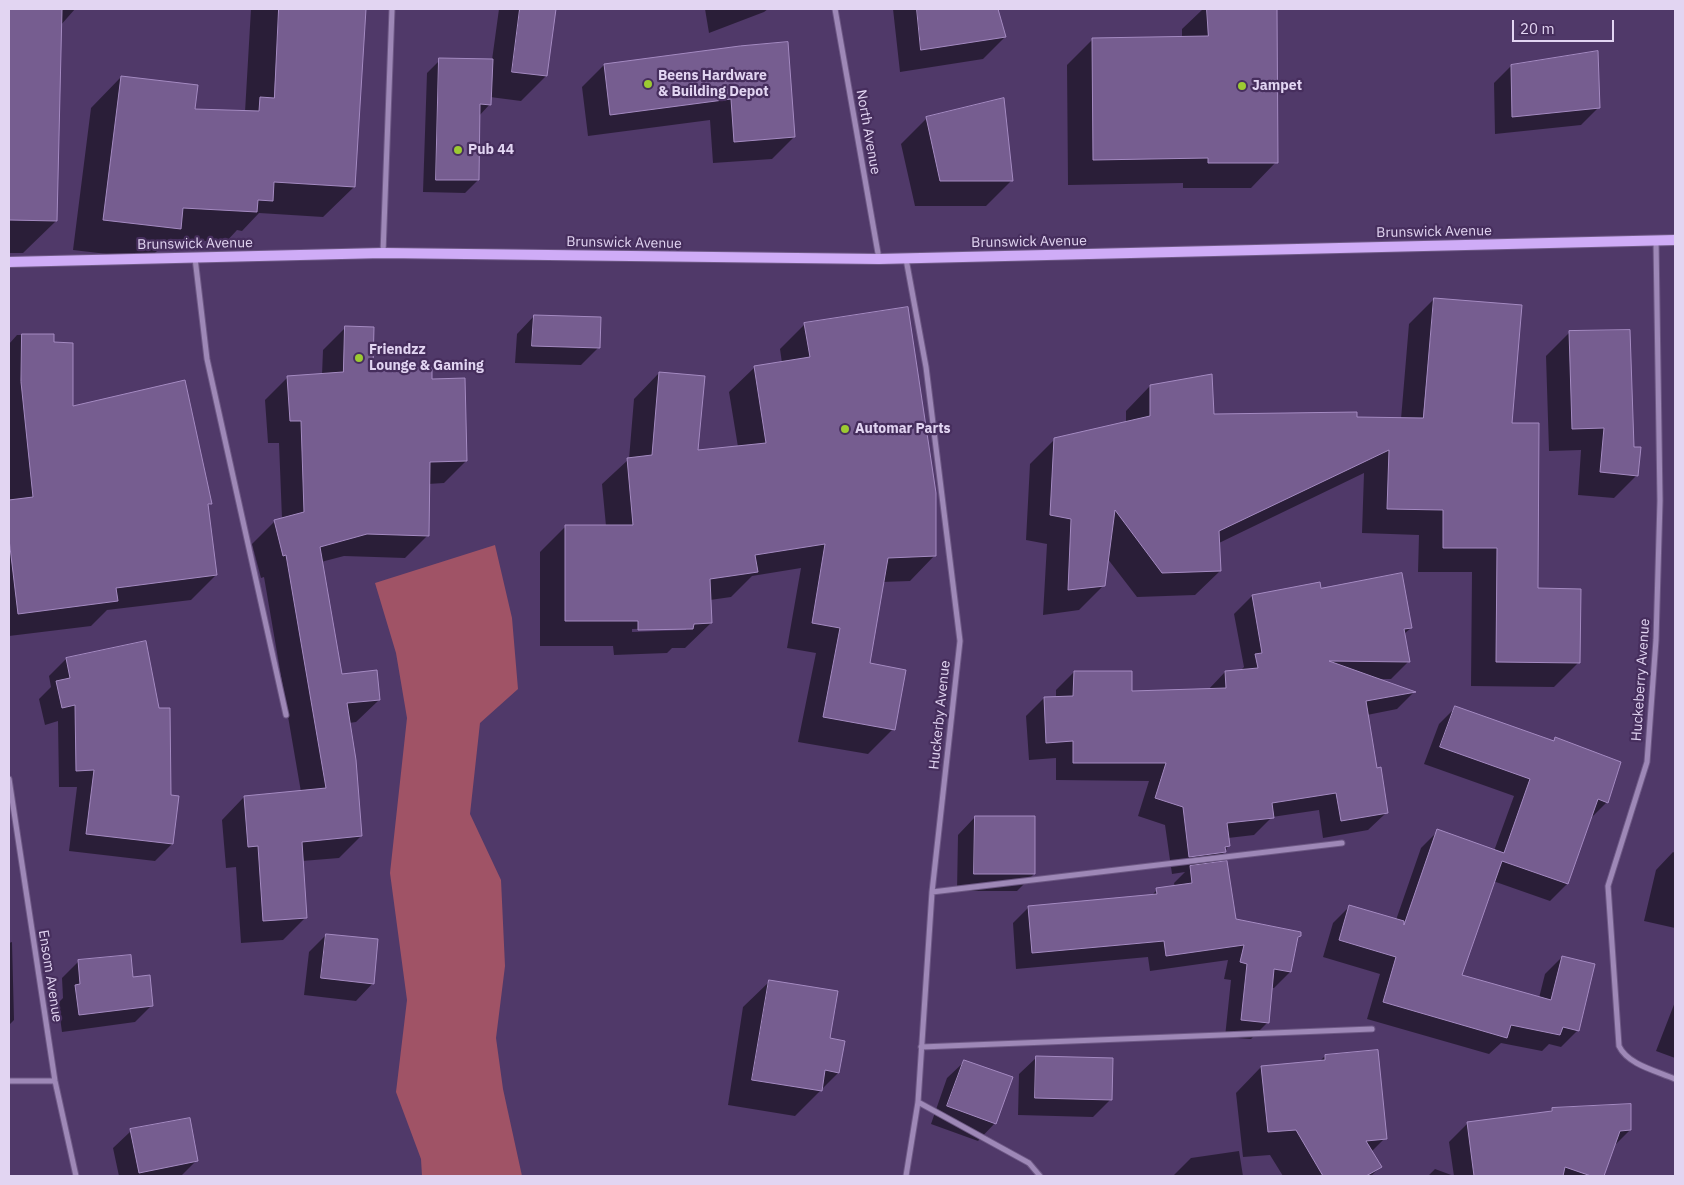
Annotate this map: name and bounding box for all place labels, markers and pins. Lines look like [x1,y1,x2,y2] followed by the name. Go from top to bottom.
[658,68,769,100] place label: Beens Hardware & Building Depot
[642,78,654,90] marker: Beens Hardware & Building Depot
[1252,78,1302,94] place label: Jampet
[1236,80,1248,92] marker: Jampet
[468,142,514,158] place label: Pub 44
[452,144,464,156] marker: Pub 44
[369,342,484,374] place label: Friendzz Lounge & Gaming
[353,352,365,364] marker: Friendzz Lounge & Gaming
[855,421,951,437] place label: Automar Parts
[839,423,851,435] marker: Automar Parts

